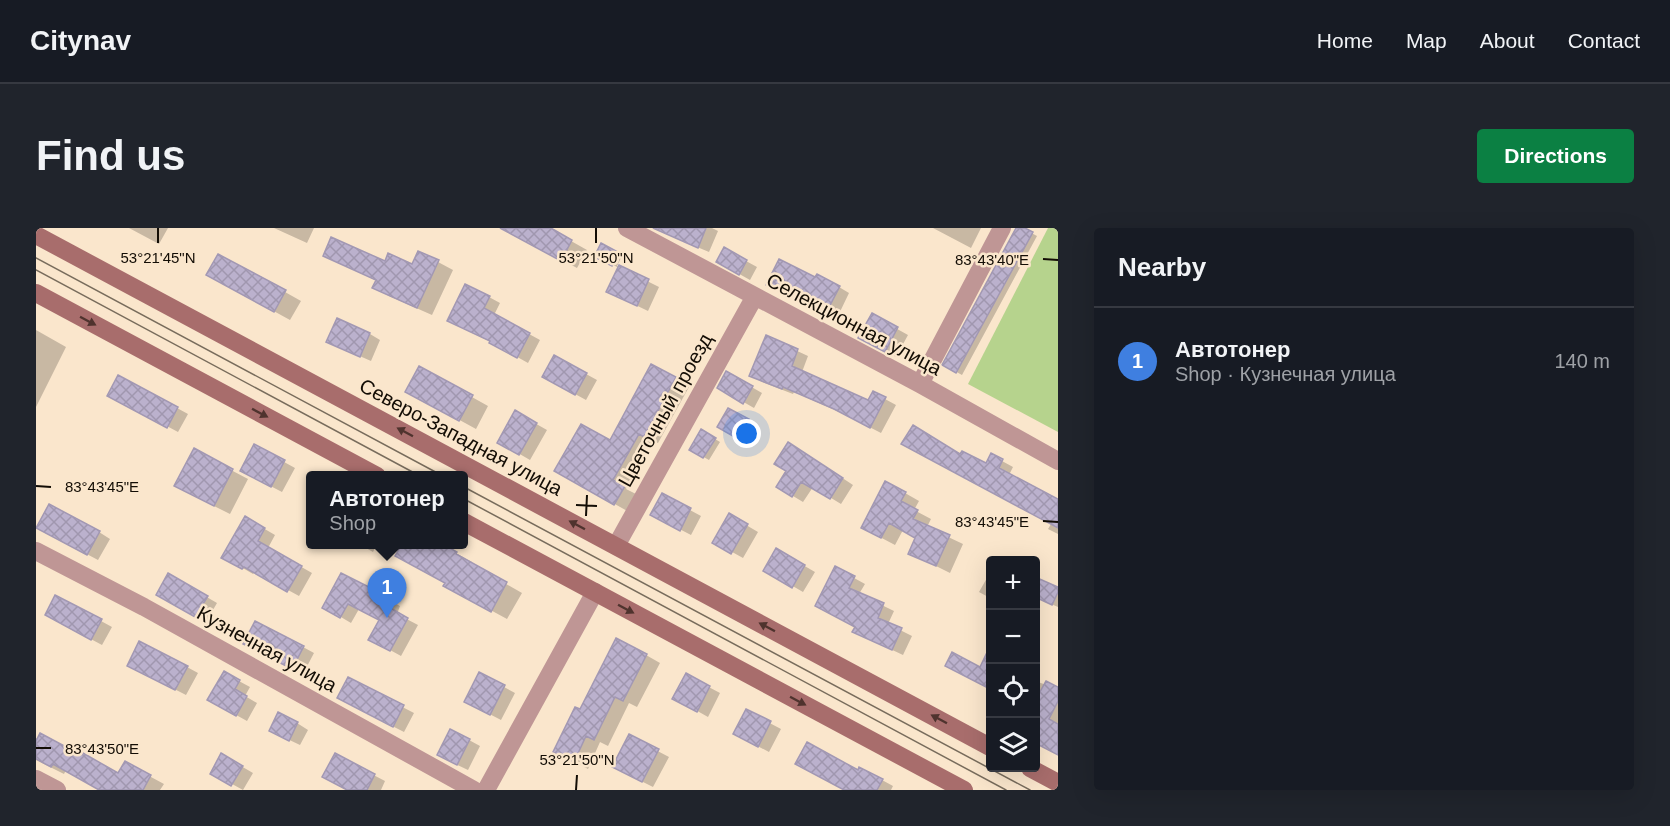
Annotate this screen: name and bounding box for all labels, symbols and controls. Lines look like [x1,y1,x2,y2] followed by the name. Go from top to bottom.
[30,25,131,56] text: Citynav
[1317,29,1373,52] text: Home
[1406,29,1447,52] text: Map
[1480,29,1535,52] text: About
[1568,29,1640,52] text: Contact
[1477,129,1634,183] button: Directions
[36,132,185,179] text: Find us
[120,249,196,266] text: 53°21'45"N
[558,249,634,266] text: 53°21'50"N
[955,251,1029,268] text: 83°43'40"E
[1118,252,1206,282] text: Nearby
[763,269,946,380] street label: Селекционная улица
[79,316,96,326] one-way arrow
[614,329,716,491] street label: Цветочный проезд
[1175,337,1290,362] text: Автотонер
[1132,350,1143,372] text: 1
[1554,350,1610,372] text: 140 m
[1175,363,1396,385] text: Shop · Кузнечная улица
[356,374,567,500] street label: Северо-Западная улица
[251,408,268,417] one-way arrow
[732,419,761,448] your location
[396,428,414,438] one-way arrow
[306,471,468,549] popup
[65,478,139,495] text: 83°43'45"E
[329,486,445,511] text: Автотонер
[329,512,376,534] text: Shop
[955,513,1029,530] text: 83°43'45"E
[568,520,585,530] one-way arrow
[986,556,1040,772] map controls
[986,556,1040,610] button: +
[368,568,406,618] pin: 1
[193,601,341,697] street label: Кузнечная улица
[618,604,635,614] one-way arrow
[986,610,1040,664] button: −
[758,622,775,632] one-way arrow
[986,664,1040,718] button: locate
[790,696,807,706] one-way arrow
[930,714,947,724] one-way arrow
[986,718,1040,772] button: layers
[65,740,139,757] text: 83°43'50"E
[539,751,615,768] text: 53°21'50"N

